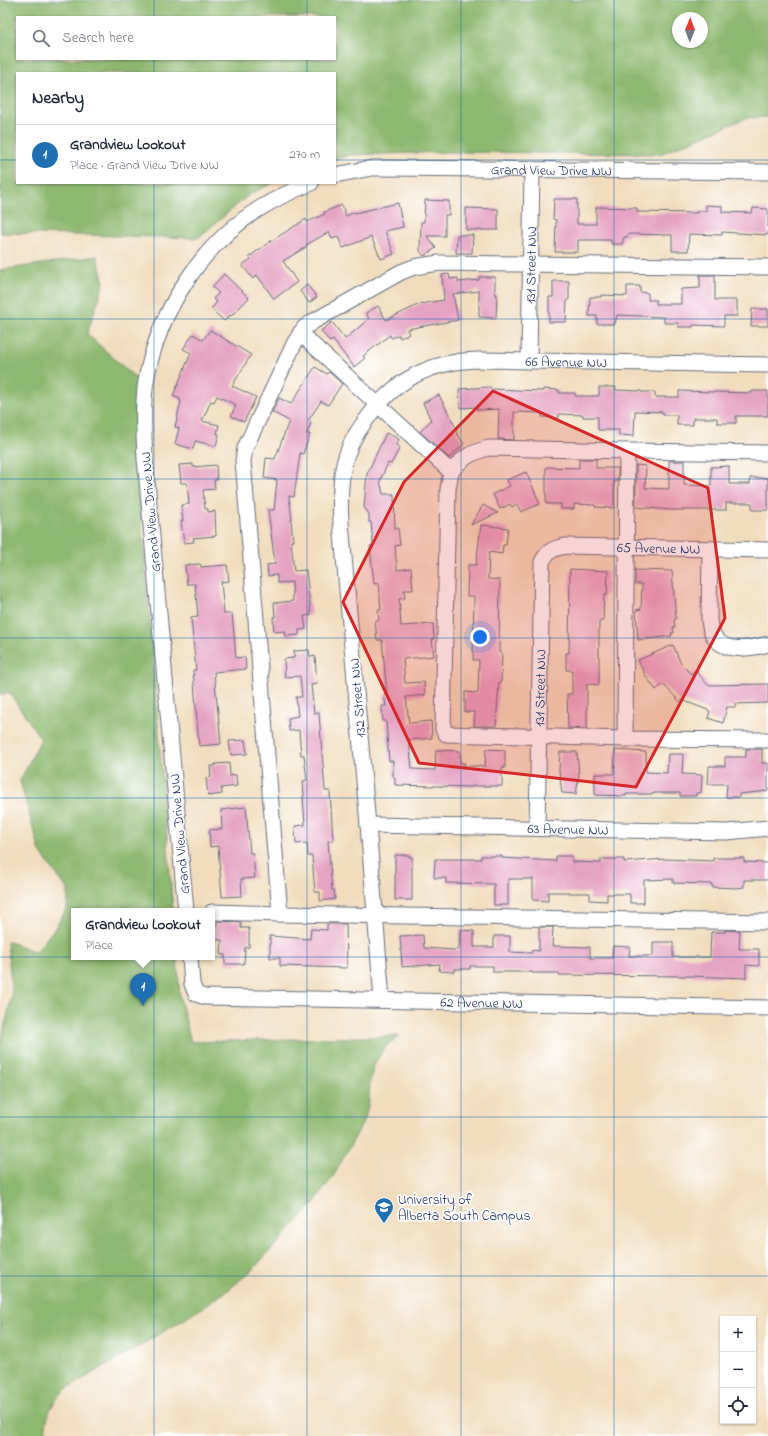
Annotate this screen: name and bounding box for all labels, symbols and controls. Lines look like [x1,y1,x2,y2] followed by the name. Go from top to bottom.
[672,12,708,48] north arrow
[16,16,336,60] search box
[30,27,52,49] icon: search
[62,27,134,49] text: Search here
[32,86,84,111] text: Nearby
[70,134,185,156] text: Grandview Lookout
[43,145,47,164] text: 1
[289,145,320,164] text: 270 m
[70,156,219,175] text: Place · Grand View Drive NW
[491,160,612,182] street label: Grand View Drive NW
[521,226,543,304] street label: 131 Street NW
[525,352,607,374] street label: 66 Avenue NW
[136,451,167,573] street label: Grand View Drive NW
[617,538,701,561] street label: 65 Avenue NW
[470,627,490,647] your location
[530,649,552,727] street label: 131 Street NW
[345,657,372,739] street label: 132 Street NW
[165,773,196,895] street label: Grand View Drive NW
[527,819,609,842] street label: 63 Avenue NW
[71,908,215,960] popup
[85,914,201,936] text: Grandview Lookout
[85,936,113,955] text: Place
[130,973,156,1006] pin: 1
[440,993,523,1015] street label: 62 Avenue NW
[398,1190,531,1227] place label: University of Alberta South Campus
[373,1196,395,1224] school or university icon: University of Alberta South Campus
[720,1316,756,1424] map controls
[720,1316,756,1352] button: +
[720,1352,756,1388] button: −
[720,1388,756,1424] button: locate

